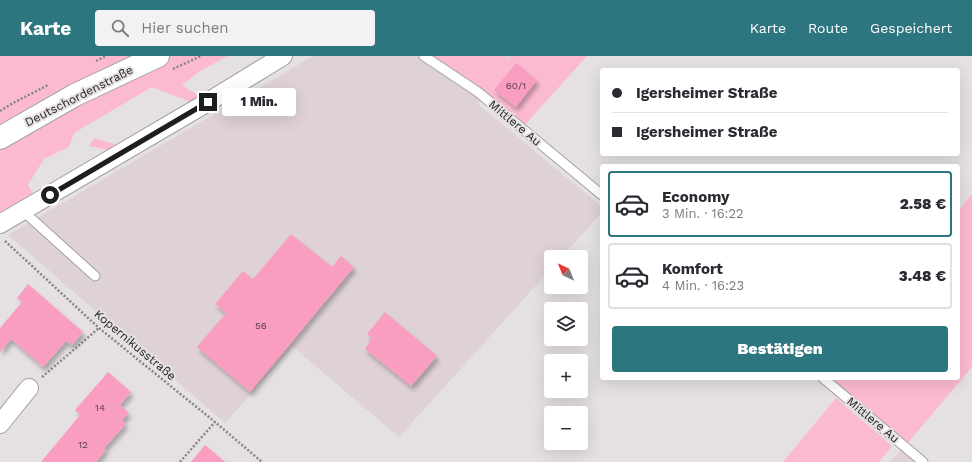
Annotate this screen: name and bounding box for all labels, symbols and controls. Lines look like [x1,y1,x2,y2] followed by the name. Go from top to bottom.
[95,10,375,46] search box
[20,17,71,40] text: Karte
[109,17,131,39] icon: search
[141,19,229,37] text: Hier suchen
[750,20,786,36] text: Karte
[808,20,848,36] text: Route
[870,20,952,36] text: Gespeichert
[23,63,135,129] street label: Deutschordenstraße
[506,80,526,91] house number: 60/1
[636,84,777,102] text: Igersheimer Straße
[222,88,296,116] callout: 1 Min.
[199,93,217,111] route end
[240,94,278,109] text: 1 Min.
[486,97,544,149] street label: Mittlere Au
[636,123,777,141] text: Igersheimer Straße
[41,186,59,204] route start
[614,186,650,222] icon: car
[662,188,729,206] text: Economy
[900,195,946,213] text: 2.58 €
[662,206,744,221] text: 3 Min. · 16:22
[544,250,588,294] north arrow
[544,250,588,450] map controls
[614,258,650,294] icon: car
[662,260,723,278] text: Komfort
[899,267,946,285] text: 3.48 €
[662,278,744,293] text: 4 Min. · 16:23
[544,302,588,346] button: layers
[91,307,179,383] street label: Kopernikusstraße
[255,320,267,331] house number: 56
[612,326,948,372] button: Bestätigen
[544,354,588,398] button: +
[844,394,902,446] street label: Mittlere Au
[95,402,105,413] house number: 14
[544,406,588,450] button: −
[78,439,88,450] house number: 12

